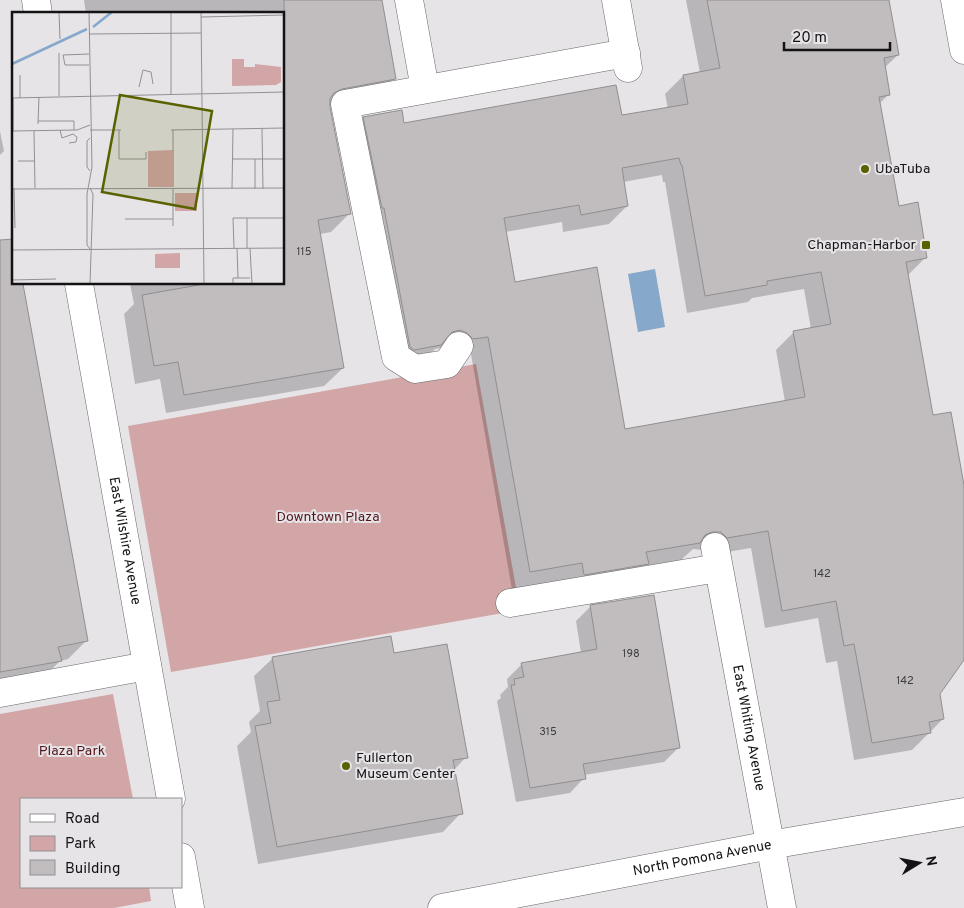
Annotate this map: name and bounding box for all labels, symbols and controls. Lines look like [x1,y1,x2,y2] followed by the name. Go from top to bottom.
[12,12,285,285] inset map
[784,20,890,52] scale bar
[792,29,827,48] text: 20 m
[875,161,930,178] place label: UbaTuba
[859,163,871,175] marker: UbaTuba
[807,237,917,254] place label: Chapman-Harbor
[920,239,932,251] marker: Chapman-Harbor
[296,245,312,259] house number: 115
[105,476,145,606] street label: East Wilshire Avenue
[276,509,380,526] park label: Downtown Plaza
[813,567,831,581] house number: 142
[622,647,640,661] house number: 198
[729,664,769,792] street label: East Whiting Avenue
[896,674,914,688] house number: 142
[539,725,557,739] house number: 315
[39,743,105,760] park label: Plaza Park
[356,750,456,783] place label: Fullerton Museum Center
[340,760,352,772] marker: Fullerton Museum Center
[20,798,182,888] legend
[65,810,100,829] text: Road
[65,835,96,854] text: Park
[631,836,773,880] street label: North Pomona Avenue
[894,838,944,888] north arrow
[921,855,940,867] text: N
[65,860,120,879] text: Building

